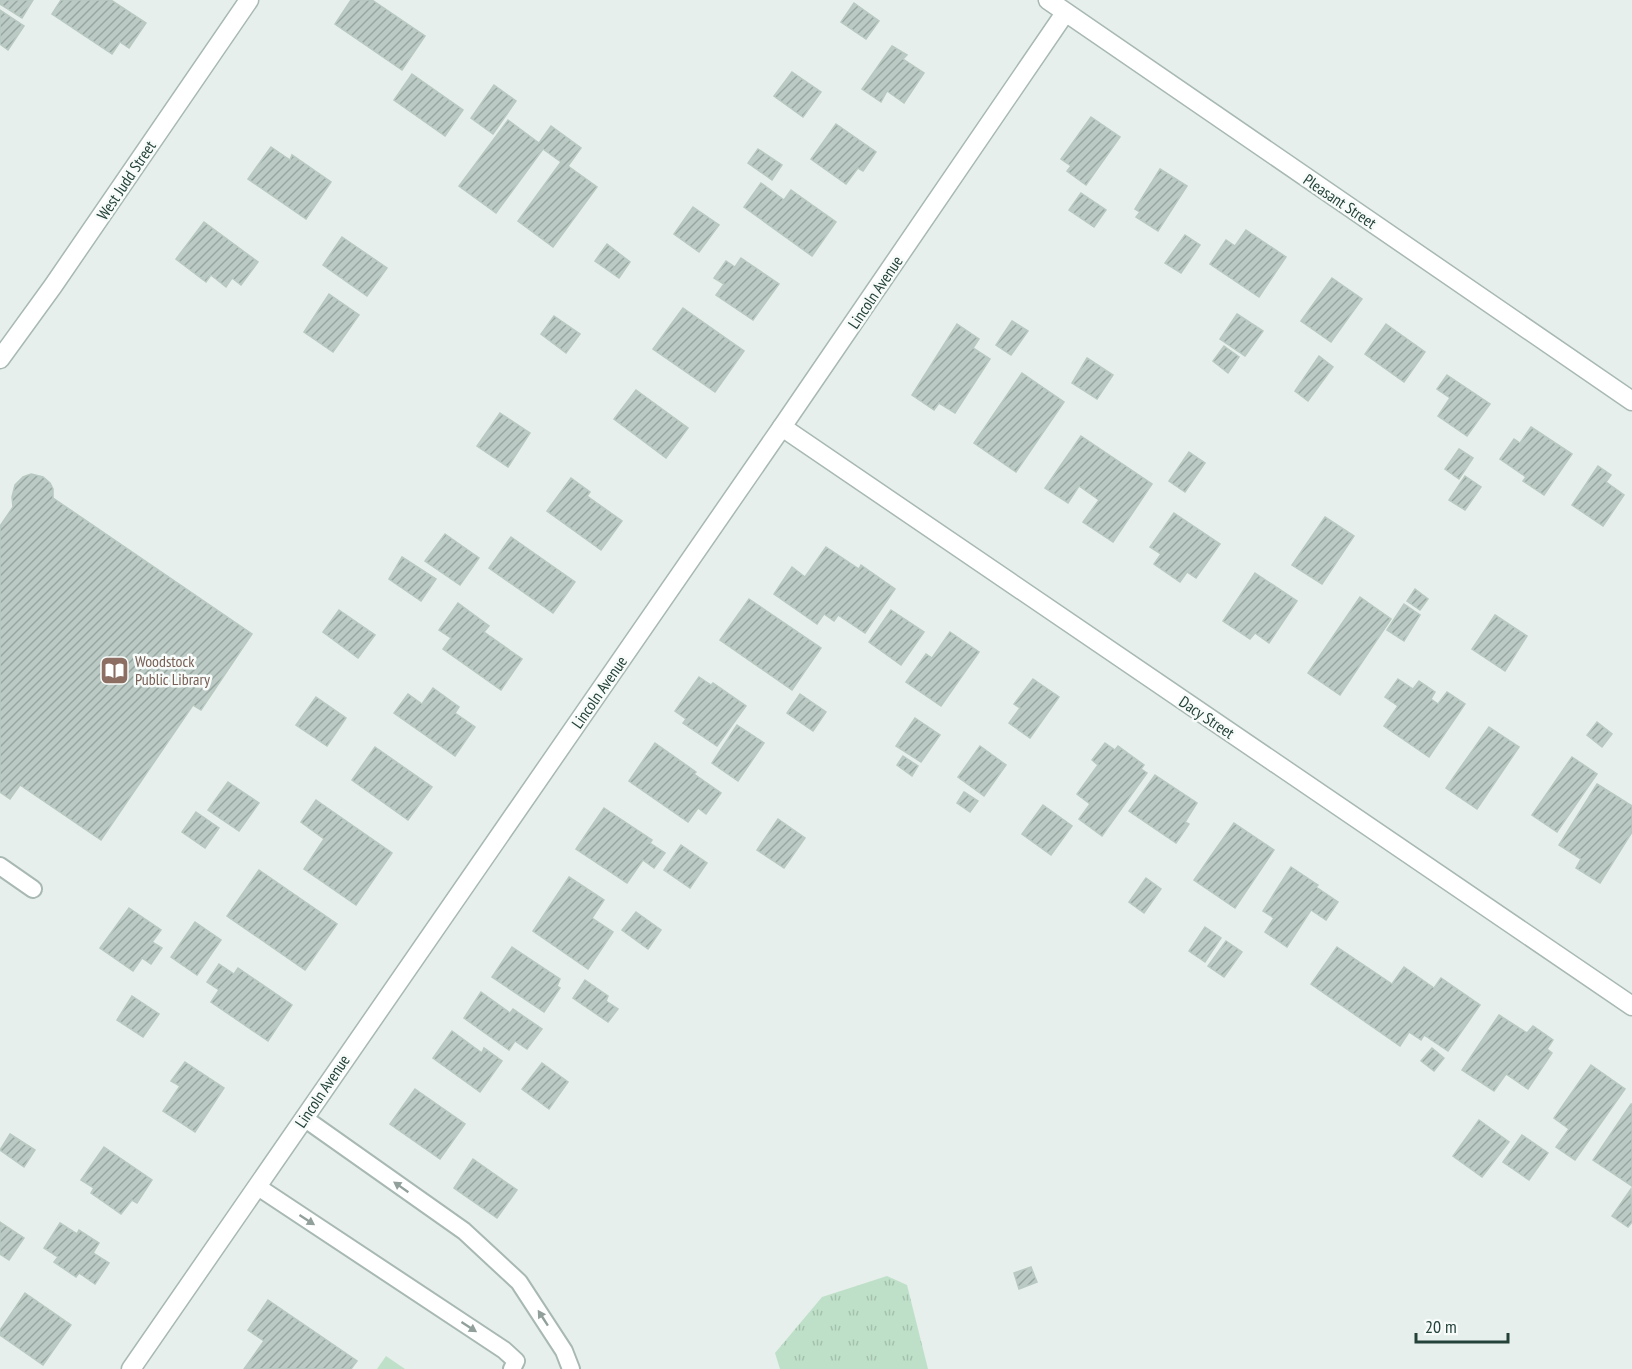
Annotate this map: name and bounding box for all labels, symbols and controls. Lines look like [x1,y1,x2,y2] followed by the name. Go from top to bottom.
[92,136,160,223] street label: West Judd Street
[1300,169,1381,233] street label: Pleasant Street
[843,252,907,332] street label: Lincoln Avenue
[135,651,210,689] place label: Woodstock Public Library
[567,652,631,732] street label: Lincoln Avenue
[98,654,130,686] library icon: Woodstock Public Library
[1176,691,1239,743] street label: Dacy Street
[290,1051,354,1131] street label: Lincoln Avenue
[394,1181,410,1193] one-way arrow
[298,1214,315,1225] one-way arrow
[1416,1306,1508,1344] scale bar
[537,1310,548,1326] one-way arrow
[1425,1315,1457,1338] text: 20 m
[461,1321,477,1332] one-way arrow

